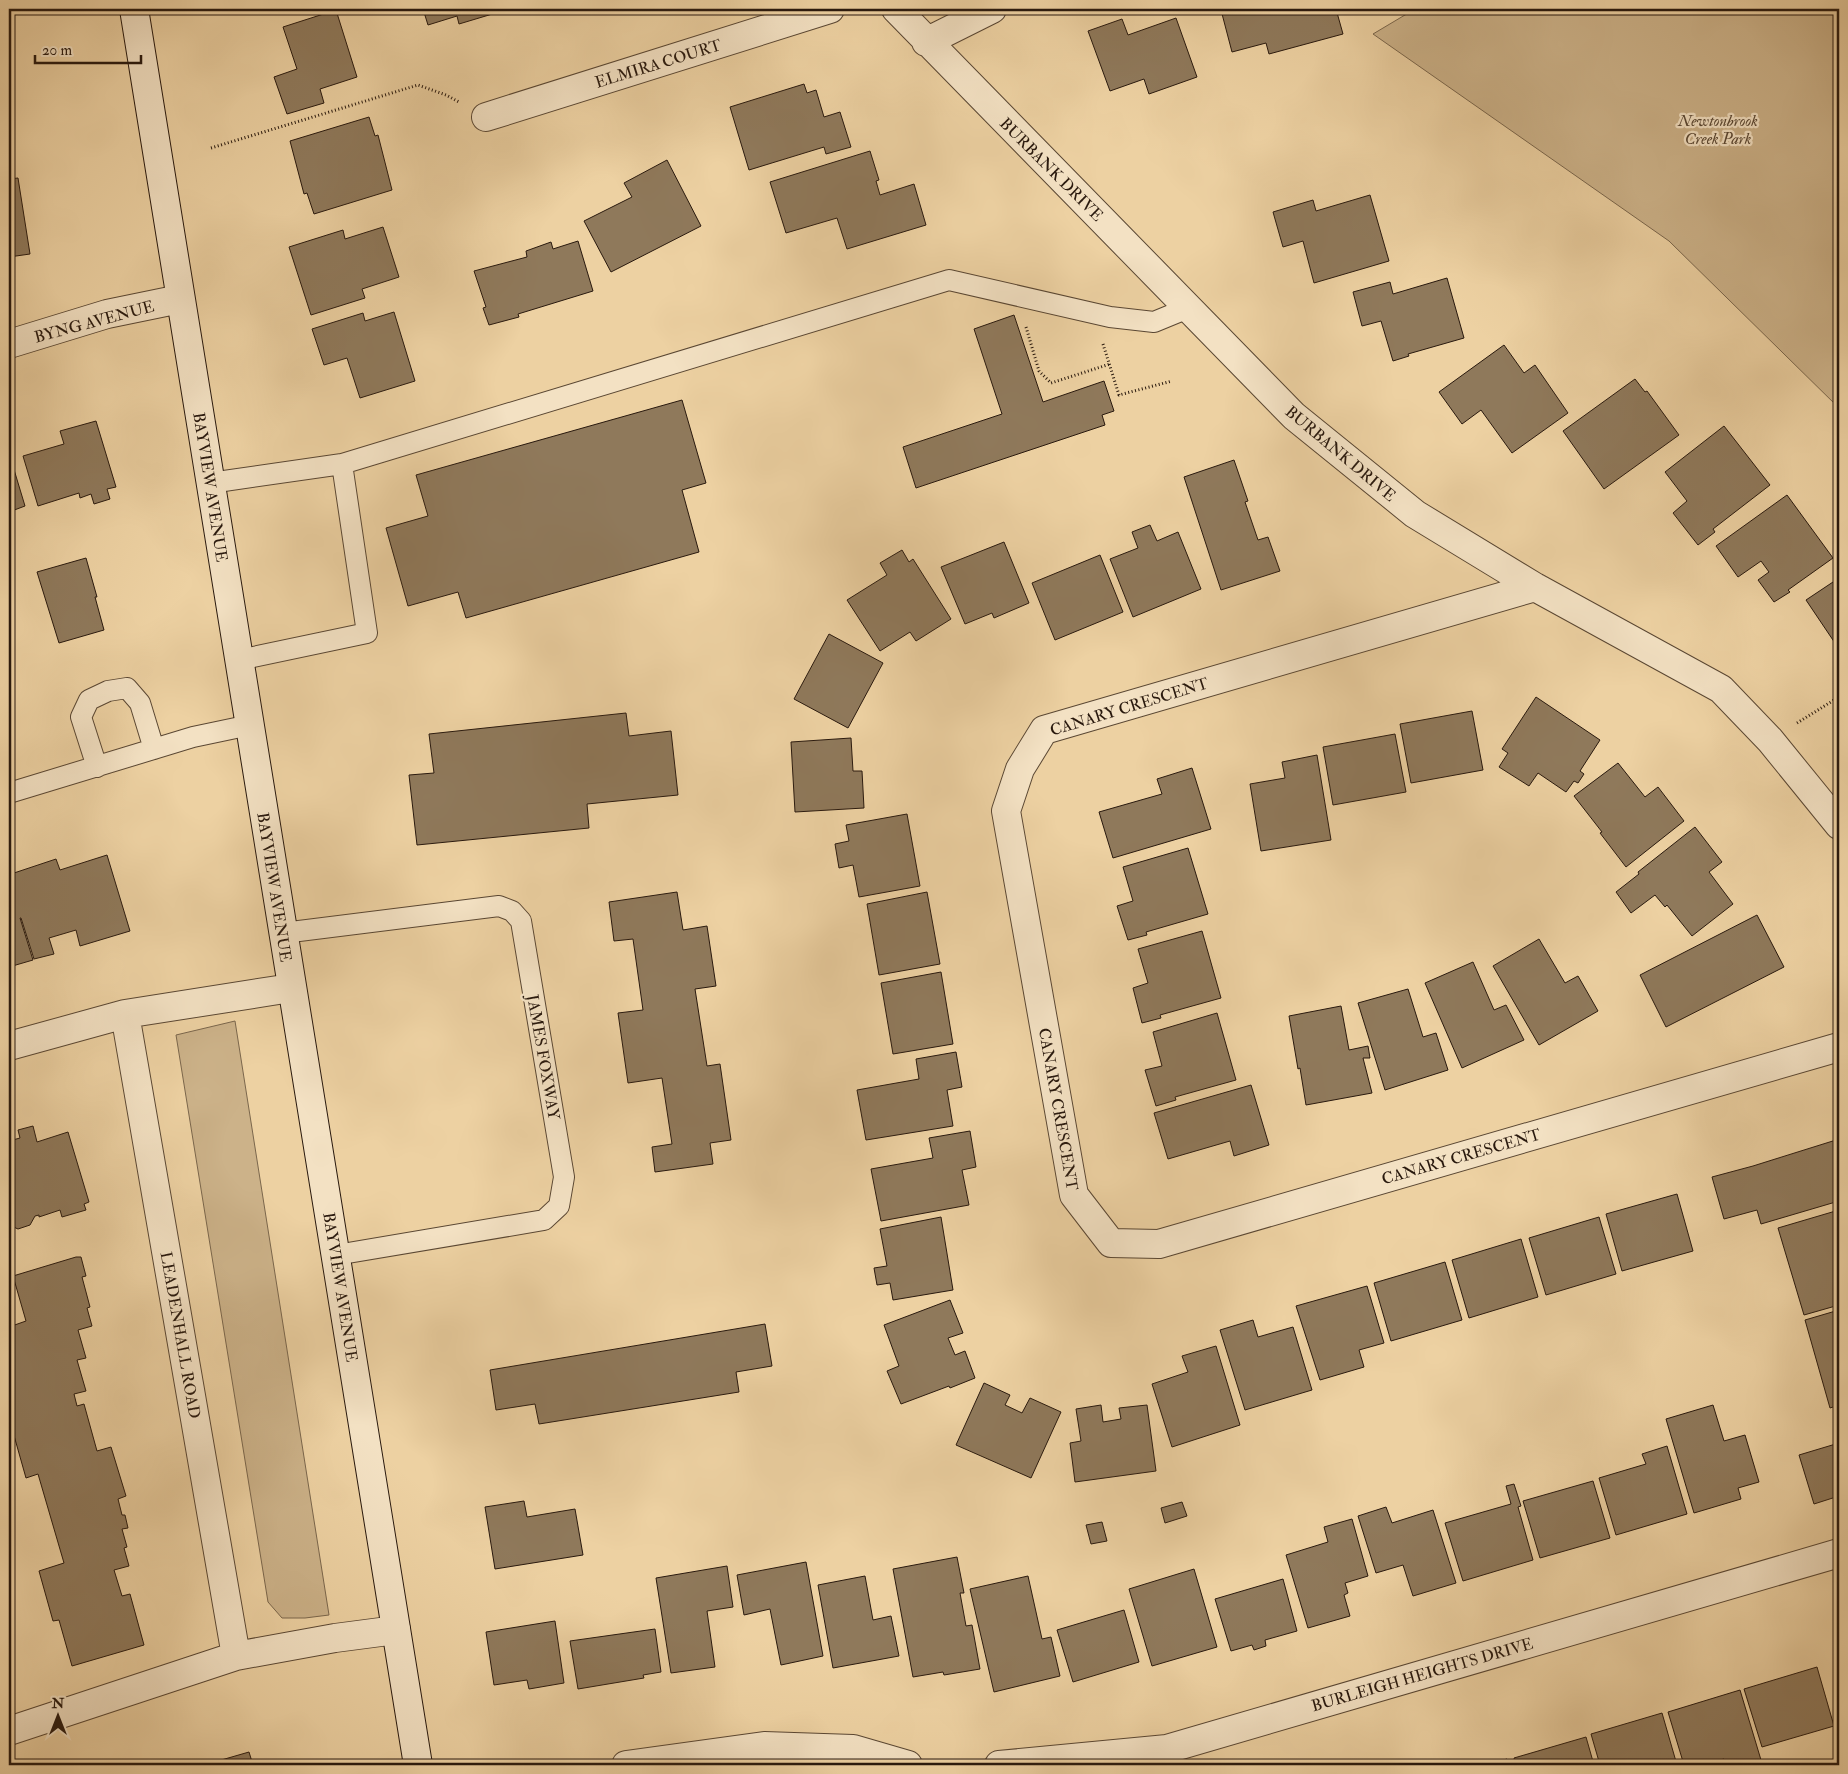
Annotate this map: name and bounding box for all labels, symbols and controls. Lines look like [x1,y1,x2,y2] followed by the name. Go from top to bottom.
[35,32,141,64] scale bar
[593,35,724,93] street label: ELMIRA COURT
[42,41,72,60] text: 20 m
[1677,111,1758,149] park label: Newtonbrook Creek Park
[995,114,1107,226] street label: BURBANK DRIVE
[32,296,157,348] street label: BYNG AVENUE
[1281,402,1400,506] street label: BURBANK DRIVE
[188,411,232,564] street label: BAYVIEW AVENUE
[1048,673,1211,741] street label: CANARY CRESCENT
[252,811,296,964] street label: BAYVIEW AVENUE
[521,992,564,1123] street label: JAMES FOXWAY
[1034,1026,1082,1192] street label: CANARY CRESCENT
[1379,1125,1543,1189] street label: CANARY CRESCENT
[318,1211,362,1364] street label: BAYVIEW AVENUE
[155,1250,205,1420] street label: LEADENHALL ROAD
[1309,1634,1536,1716] street label: BURLEIGH HEIGHTS DRIVE
[32,1692,82,1742] north arrow
[51,1695,65,1712] text: N

